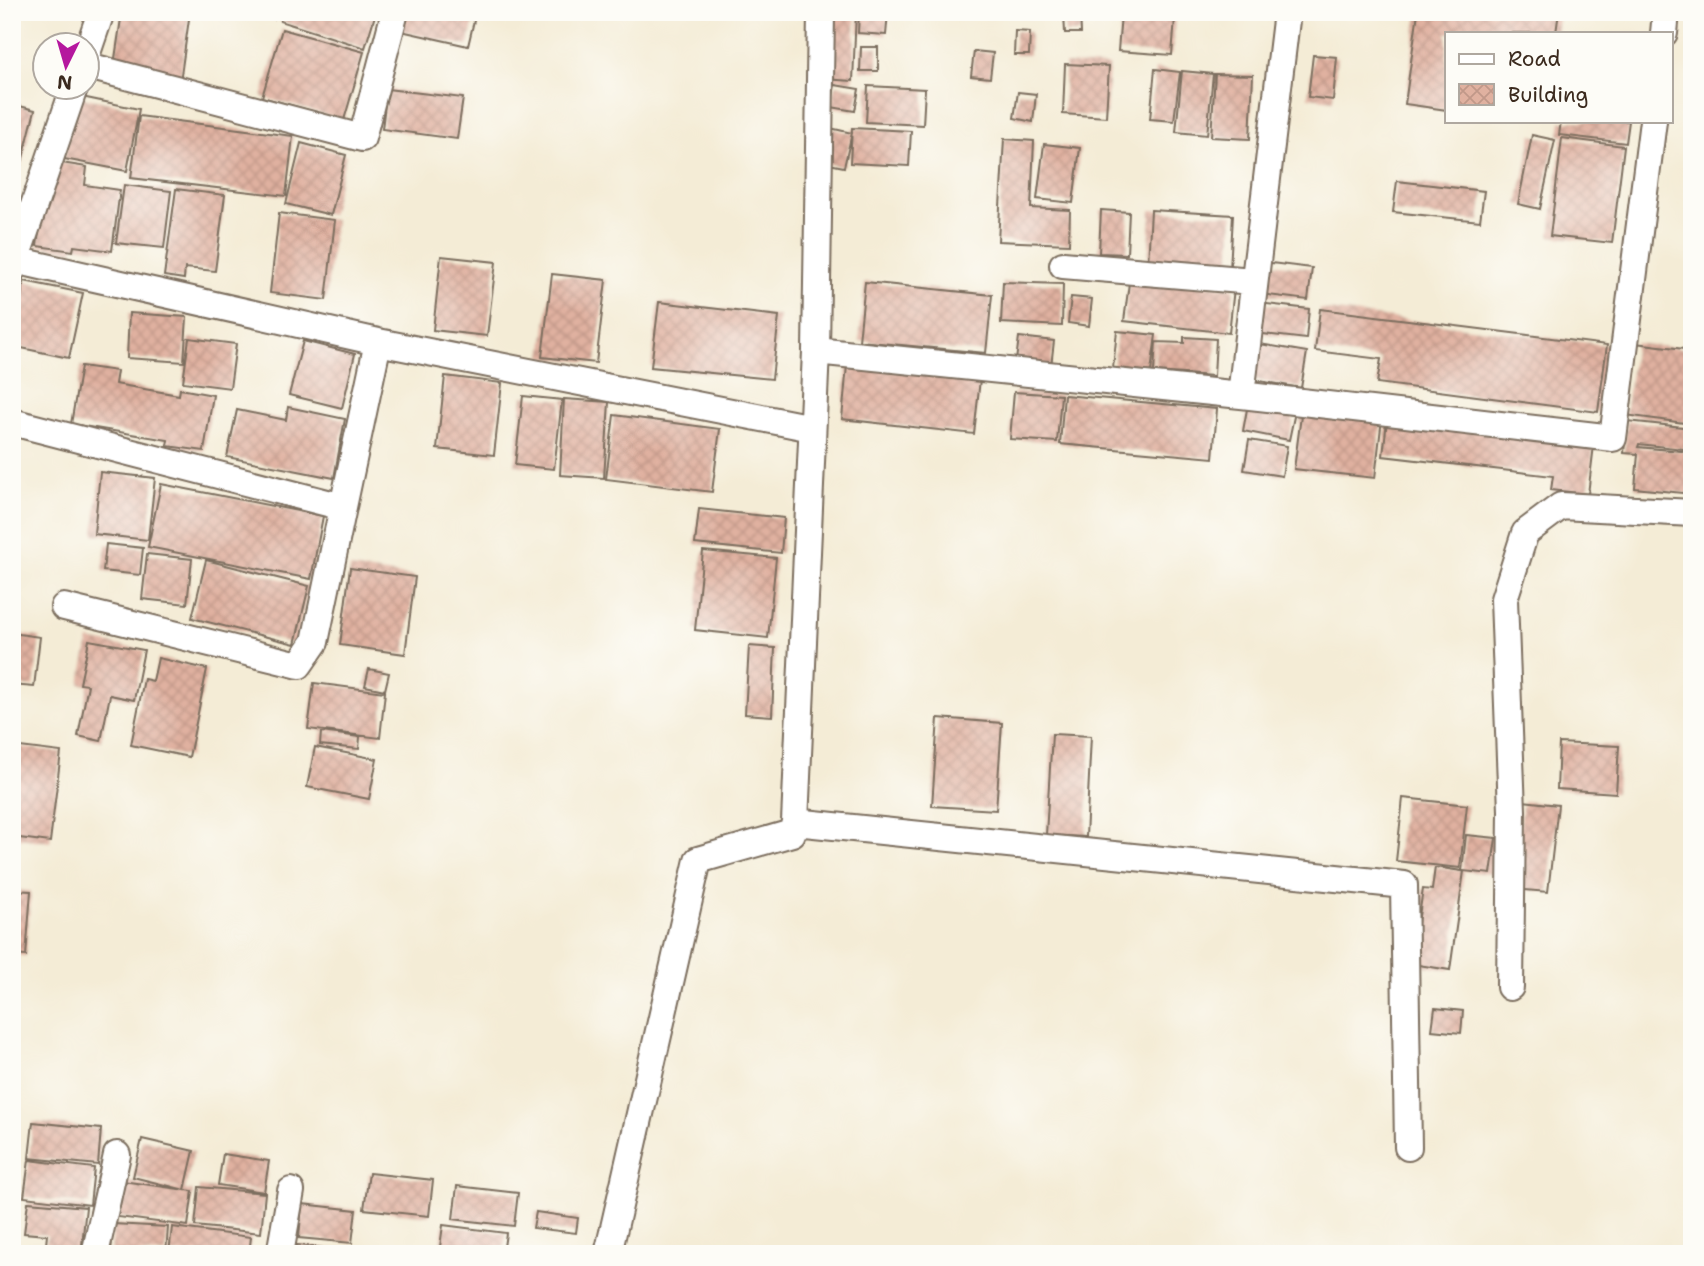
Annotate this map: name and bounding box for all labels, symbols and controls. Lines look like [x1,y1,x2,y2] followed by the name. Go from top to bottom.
[32,32,102,102] north arrow
[1445,32,1672,122] legend
[1508,45,1561,73] text: Road
[56,69,73,96] text: N
[1508,81,1588,109] text: Building

